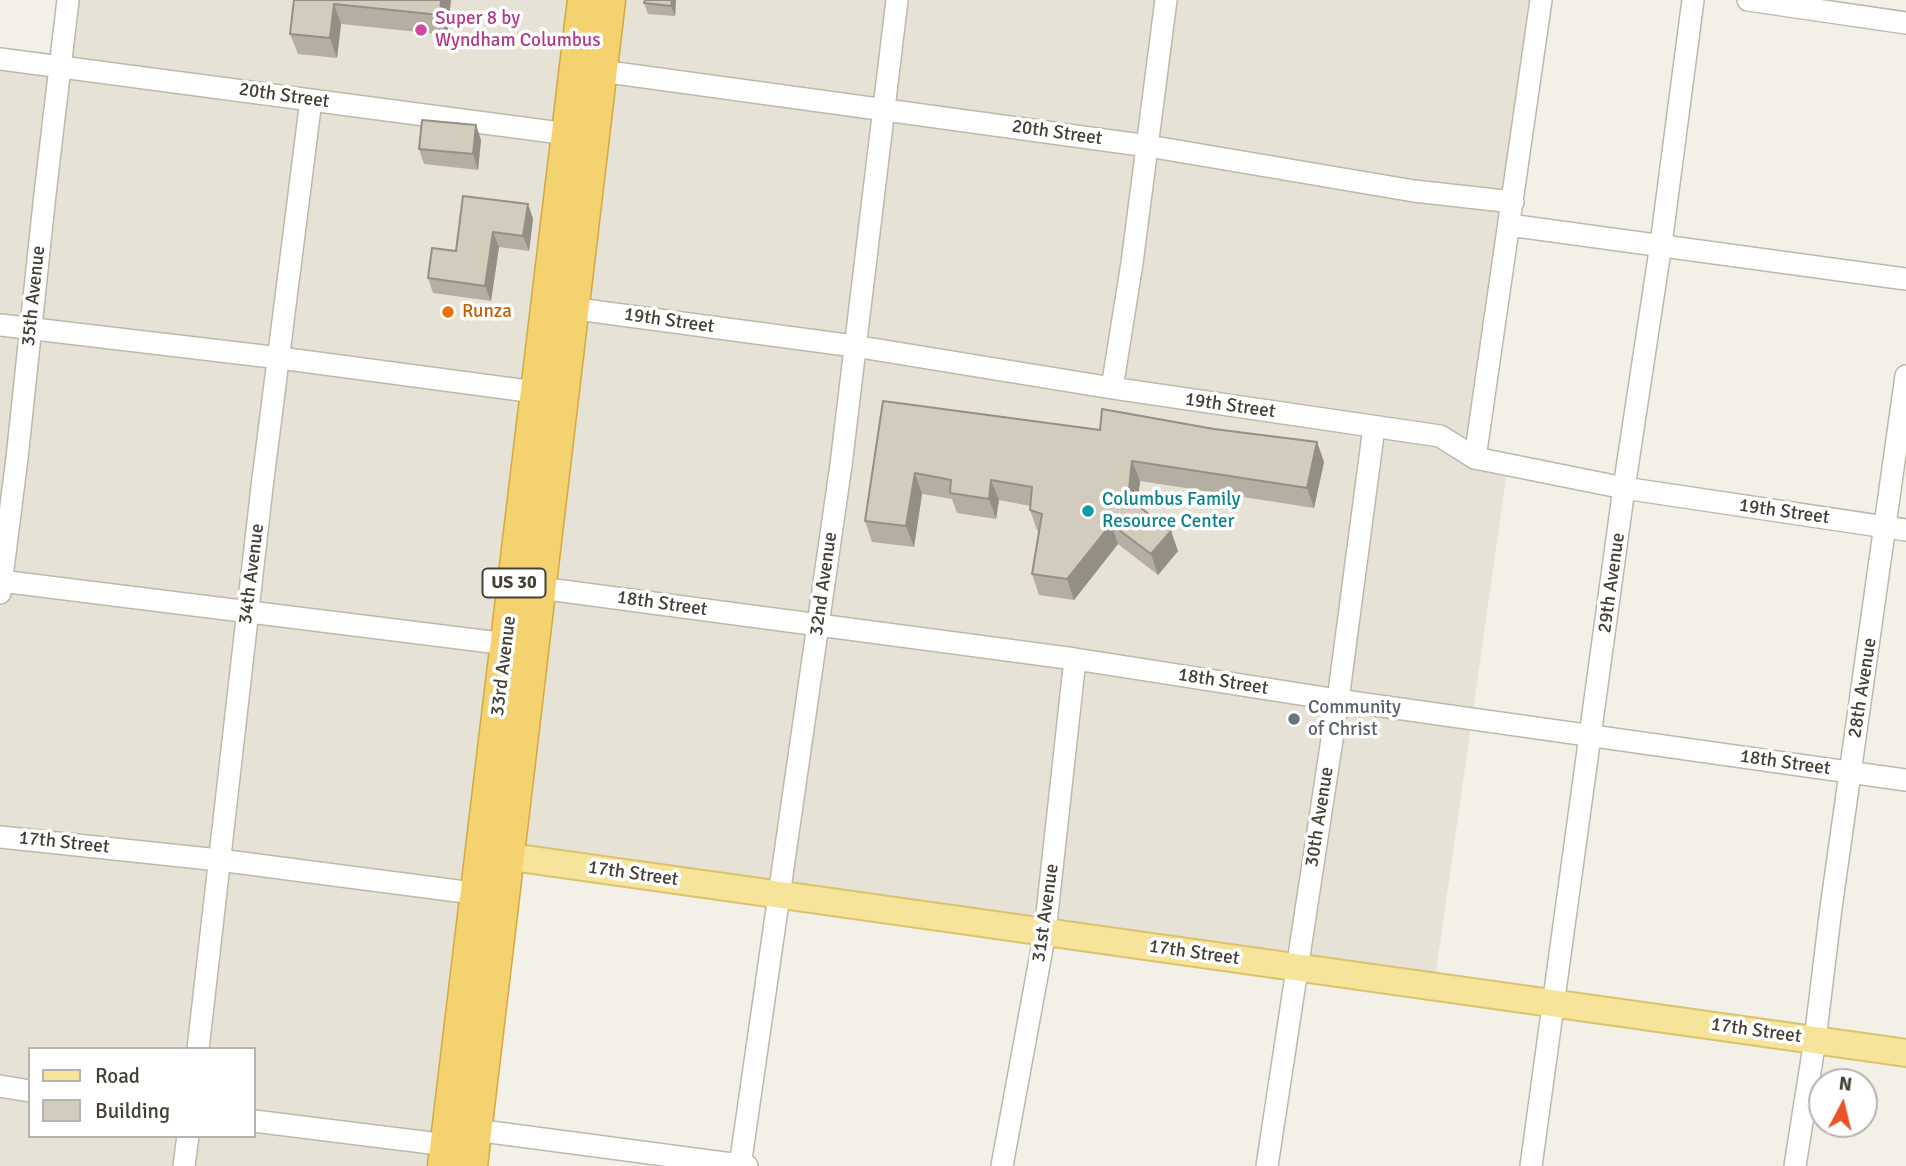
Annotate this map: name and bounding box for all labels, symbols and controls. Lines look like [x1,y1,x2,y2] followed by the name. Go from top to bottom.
[435,8,601,52] place label: Super 8 by Wyndham Columbus
[413,22,429,38] marker: Super 8 by Wyndham Columbus
[237,78,331,114] street label: 20th Street
[1010,115,1104,151] street label: 20th Street
[17,245,51,347] street label: 35th Avenue
[462,301,512,323] place label: Runza
[622,303,716,339] street label: 19th Street
[440,304,456,320] marker: Runza
[1183,388,1277,424] street label: 19th Street
[1102,489,1240,533] place label: Columbus Family Resource Center
[1737,494,1831,530] street label: 19th Street
[1080,503,1096,519] marker: Columbus Family Resource Center
[235,522,269,626] street label: 34th Avenue
[805,531,843,637] street label: 32nd Avenue
[1594,531,1630,635] street label: 29th Avenue
[482,568,546,598] road number: US 30
[615,586,709,622] street label: 18th Street
[487,614,521,718] street label: 33rd Avenue
[1844,636,1882,740] street label: 28th Avenue
[1176,664,1270,700] street label: 18th Street
[1308,697,1401,741] place label: Community of Christ
[1286,711,1302,727] marker: Community of Christ
[1738,745,1832,781] street label: 18th Street
[1301,765,1339,869] street label: 30th Avenue
[17,827,111,859] street label: 17th Street
[586,856,680,892] street label: 17th Street
[1028,862,1064,964] street label: 31st Avenue
[1147,935,1241,971] street label: 17th Street
[1709,1013,1803,1049] street label: 17th Street
[28,1047,256,1138] legend
[95,1063,140,1089] text: Road
[1808,1068,1878,1138] north arrow
[1837,1071,1853,1097] text: N
[95,1098,170,1124] text: Building

